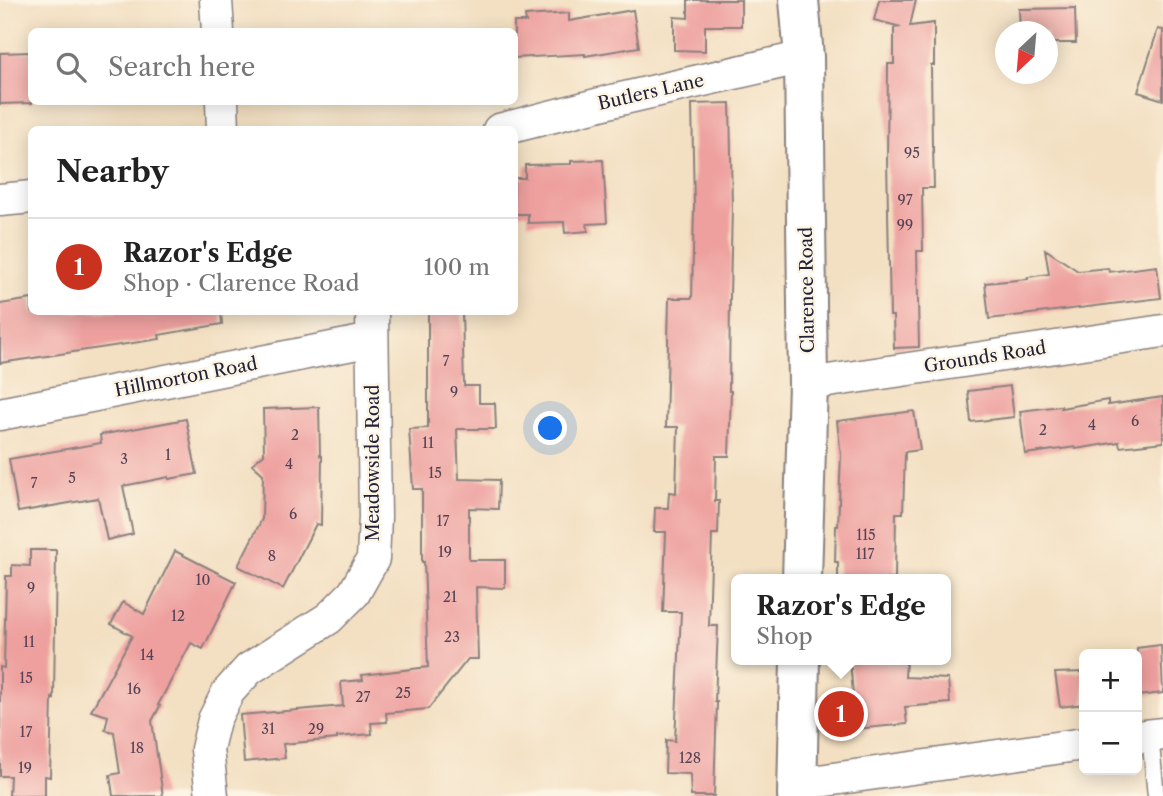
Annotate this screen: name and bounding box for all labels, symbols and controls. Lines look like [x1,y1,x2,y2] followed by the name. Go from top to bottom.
[995,21,1058,84] north arrow
[28,28,518,105] search box
[52,48,90,86] icon: search
[108,51,255,83] text: Search here
[596,69,706,115] street label: Butlers Lane
[904,144,920,162] house number: 95
[56,153,169,190] text: Nearby
[897,191,913,209] house number: 97
[897,216,913,234] house number: 99
[795,227,819,353] street label: Clarence Road
[123,237,293,269] text: Razor's Edge
[74,253,84,281] text: 1
[424,253,490,281] text: 100 m
[123,269,360,297] text: Shop · Clarence Road
[922,336,1048,378] street label: Grounds Road
[113,352,259,402] street label: Hillmorton Road
[443,352,450,370] house number: 7
[450,383,458,401] house number: 9
[362,384,384,542] street label: Meadowside Road
[533,411,567,445] your location
[1131,412,1139,430] house number: 6
[1088,416,1096,434] house number: 4
[1039,421,1047,439] house number: 2
[291,426,299,444] house number: 2
[422,434,434,452] house number: 11
[165,446,171,464] house number: 1
[120,450,128,468] house number: 3
[285,455,293,473] house number: 4
[428,464,442,482] house number: 15
[68,469,76,487] house number: 5
[31,474,38,492] house number: 7
[289,505,297,523] house number: 6
[437,512,449,530] house number: 17
[856,526,876,544] house number: 115
[438,543,452,561] house number: 19
[856,545,874,563] house number: 117
[268,547,276,565] house number: 8
[196,571,210,589] house number: 10
[731,574,951,665] popup
[27,579,35,597] house number: 9
[443,588,457,606] house number: 21
[756,590,926,622] text: Razor's Edge
[171,607,185,625] house number: 12
[756,622,813,650] text: Shop
[444,628,460,646] house number: 23
[23,633,35,651] house number: 11
[140,646,154,664] house number: 14
[1079,649,1142,775] map controls
[1079,649,1142,712] button: +
[19,669,33,687] house number: 15
[127,680,141,698] house number: 16
[395,684,411,702] house number: 25
[356,688,371,706] house number: 27
[818,688,864,740] pin: 1
[1079,712,1142,775] button: −
[261,720,275,738] house number: 31
[308,720,324,738] house number: 29
[20,723,32,741] house number: 17
[130,739,144,757] house number: 18
[679,749,701,767] house number: 128
[18,759,32,777] house number: 19

